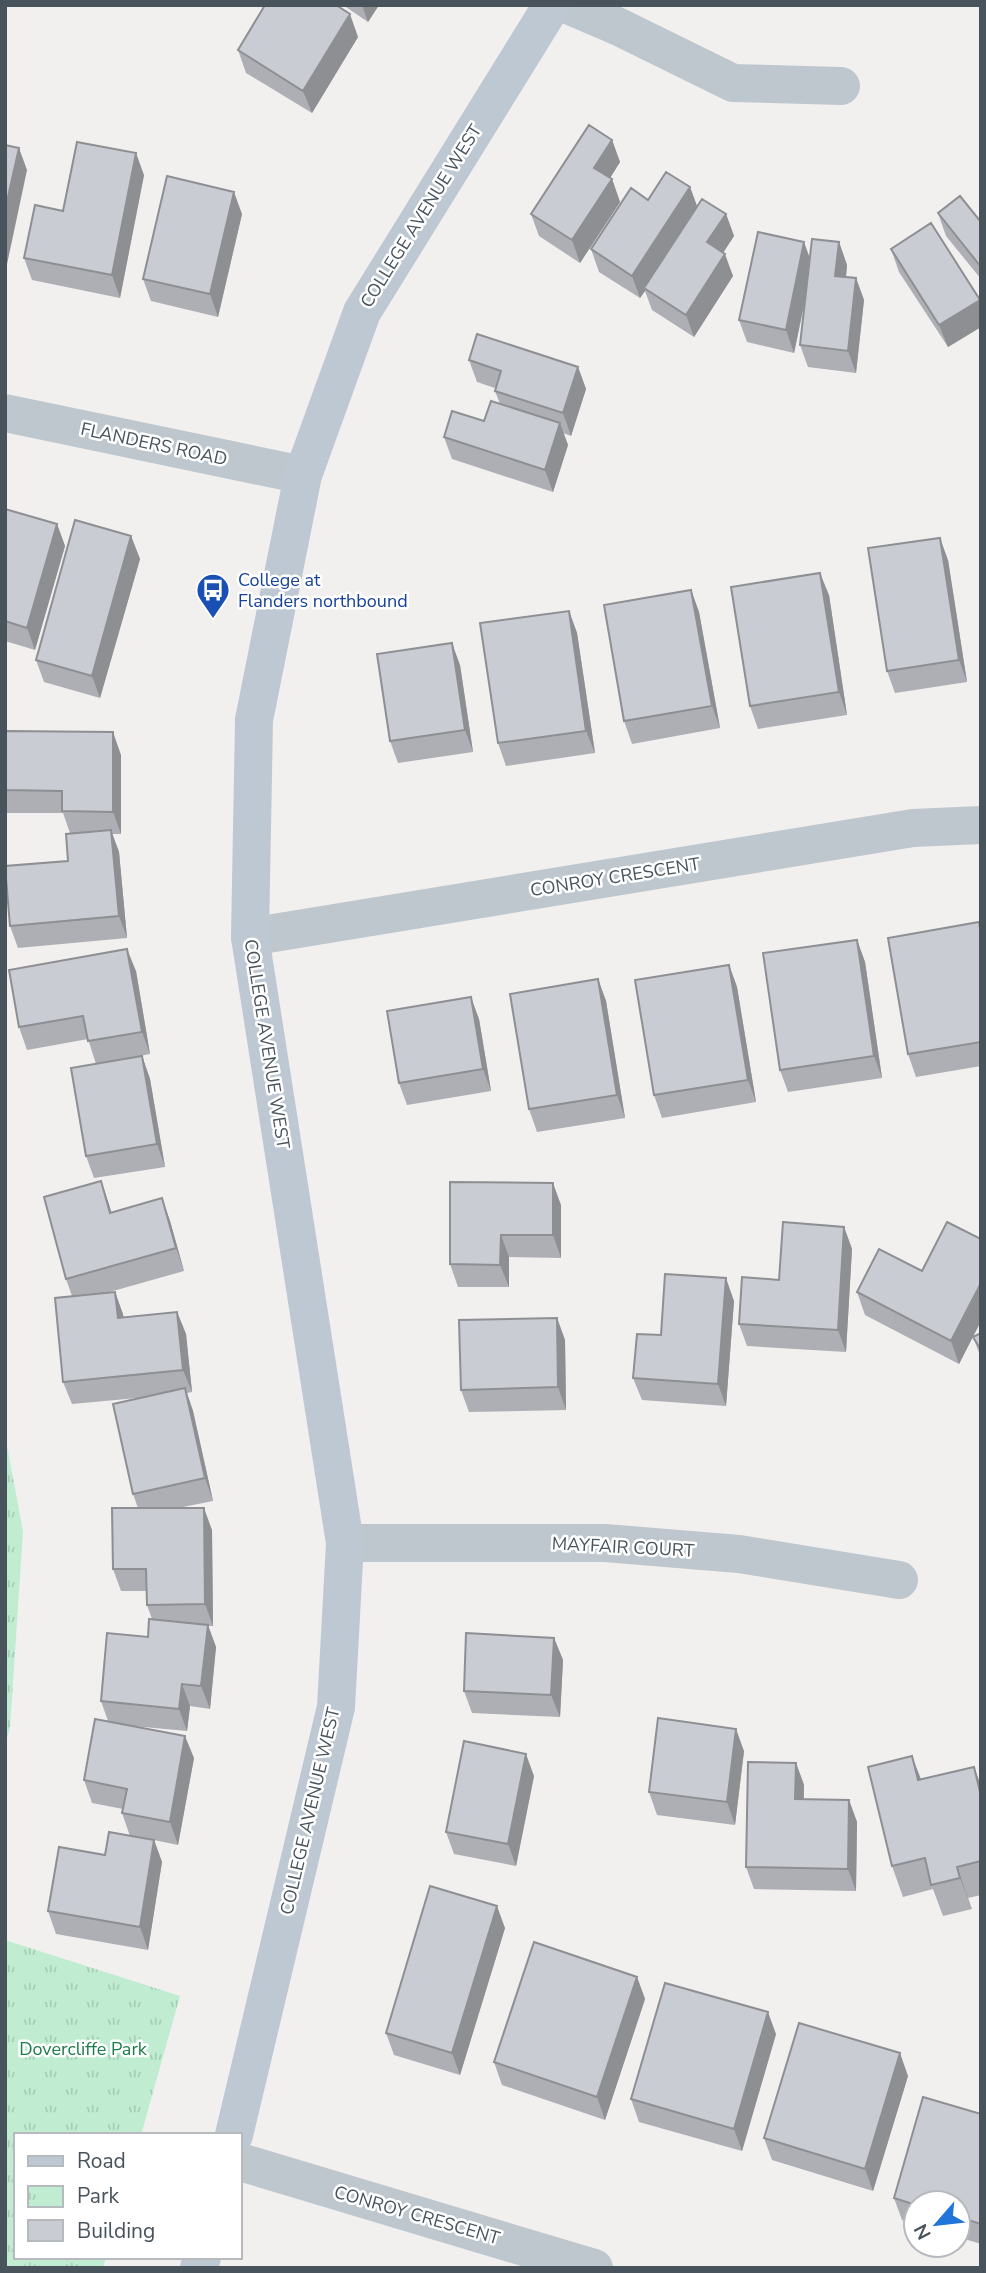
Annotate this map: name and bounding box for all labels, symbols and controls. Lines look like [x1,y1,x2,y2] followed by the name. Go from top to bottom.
[355,120,487,312] street label: COLLEGE AVENUE WEST
[78,417,230,471] street label: FLANDERS ROAD
[238,568,408,613] place label: College at Flanders northbound
[194,571,232,620] bus stop icon: College at Flanders northbound
[528,852,702,902] street label: CONROY CRESCENT
[239,937,295,1151] street label: COLLEGE AVENUE WEST
[551,1531,695,1563] street label: MAYFAIR COURT
[274,1705,346,1917] street label: COLLEGE AVENUE WEST
[19,2037,148,2061] park label: Dovercliffe Park
[14,2133,242,2259] legend
[77,2147,126,2175] text: Road
[331,2180,503,2250] street label: CONROY CRESCENT
[77,2182,119,2210] text: Park
[902,2189,972,2259] north arrow
[77,2217,155,2245] text: Building
[908,2219,938,2244] text: N

